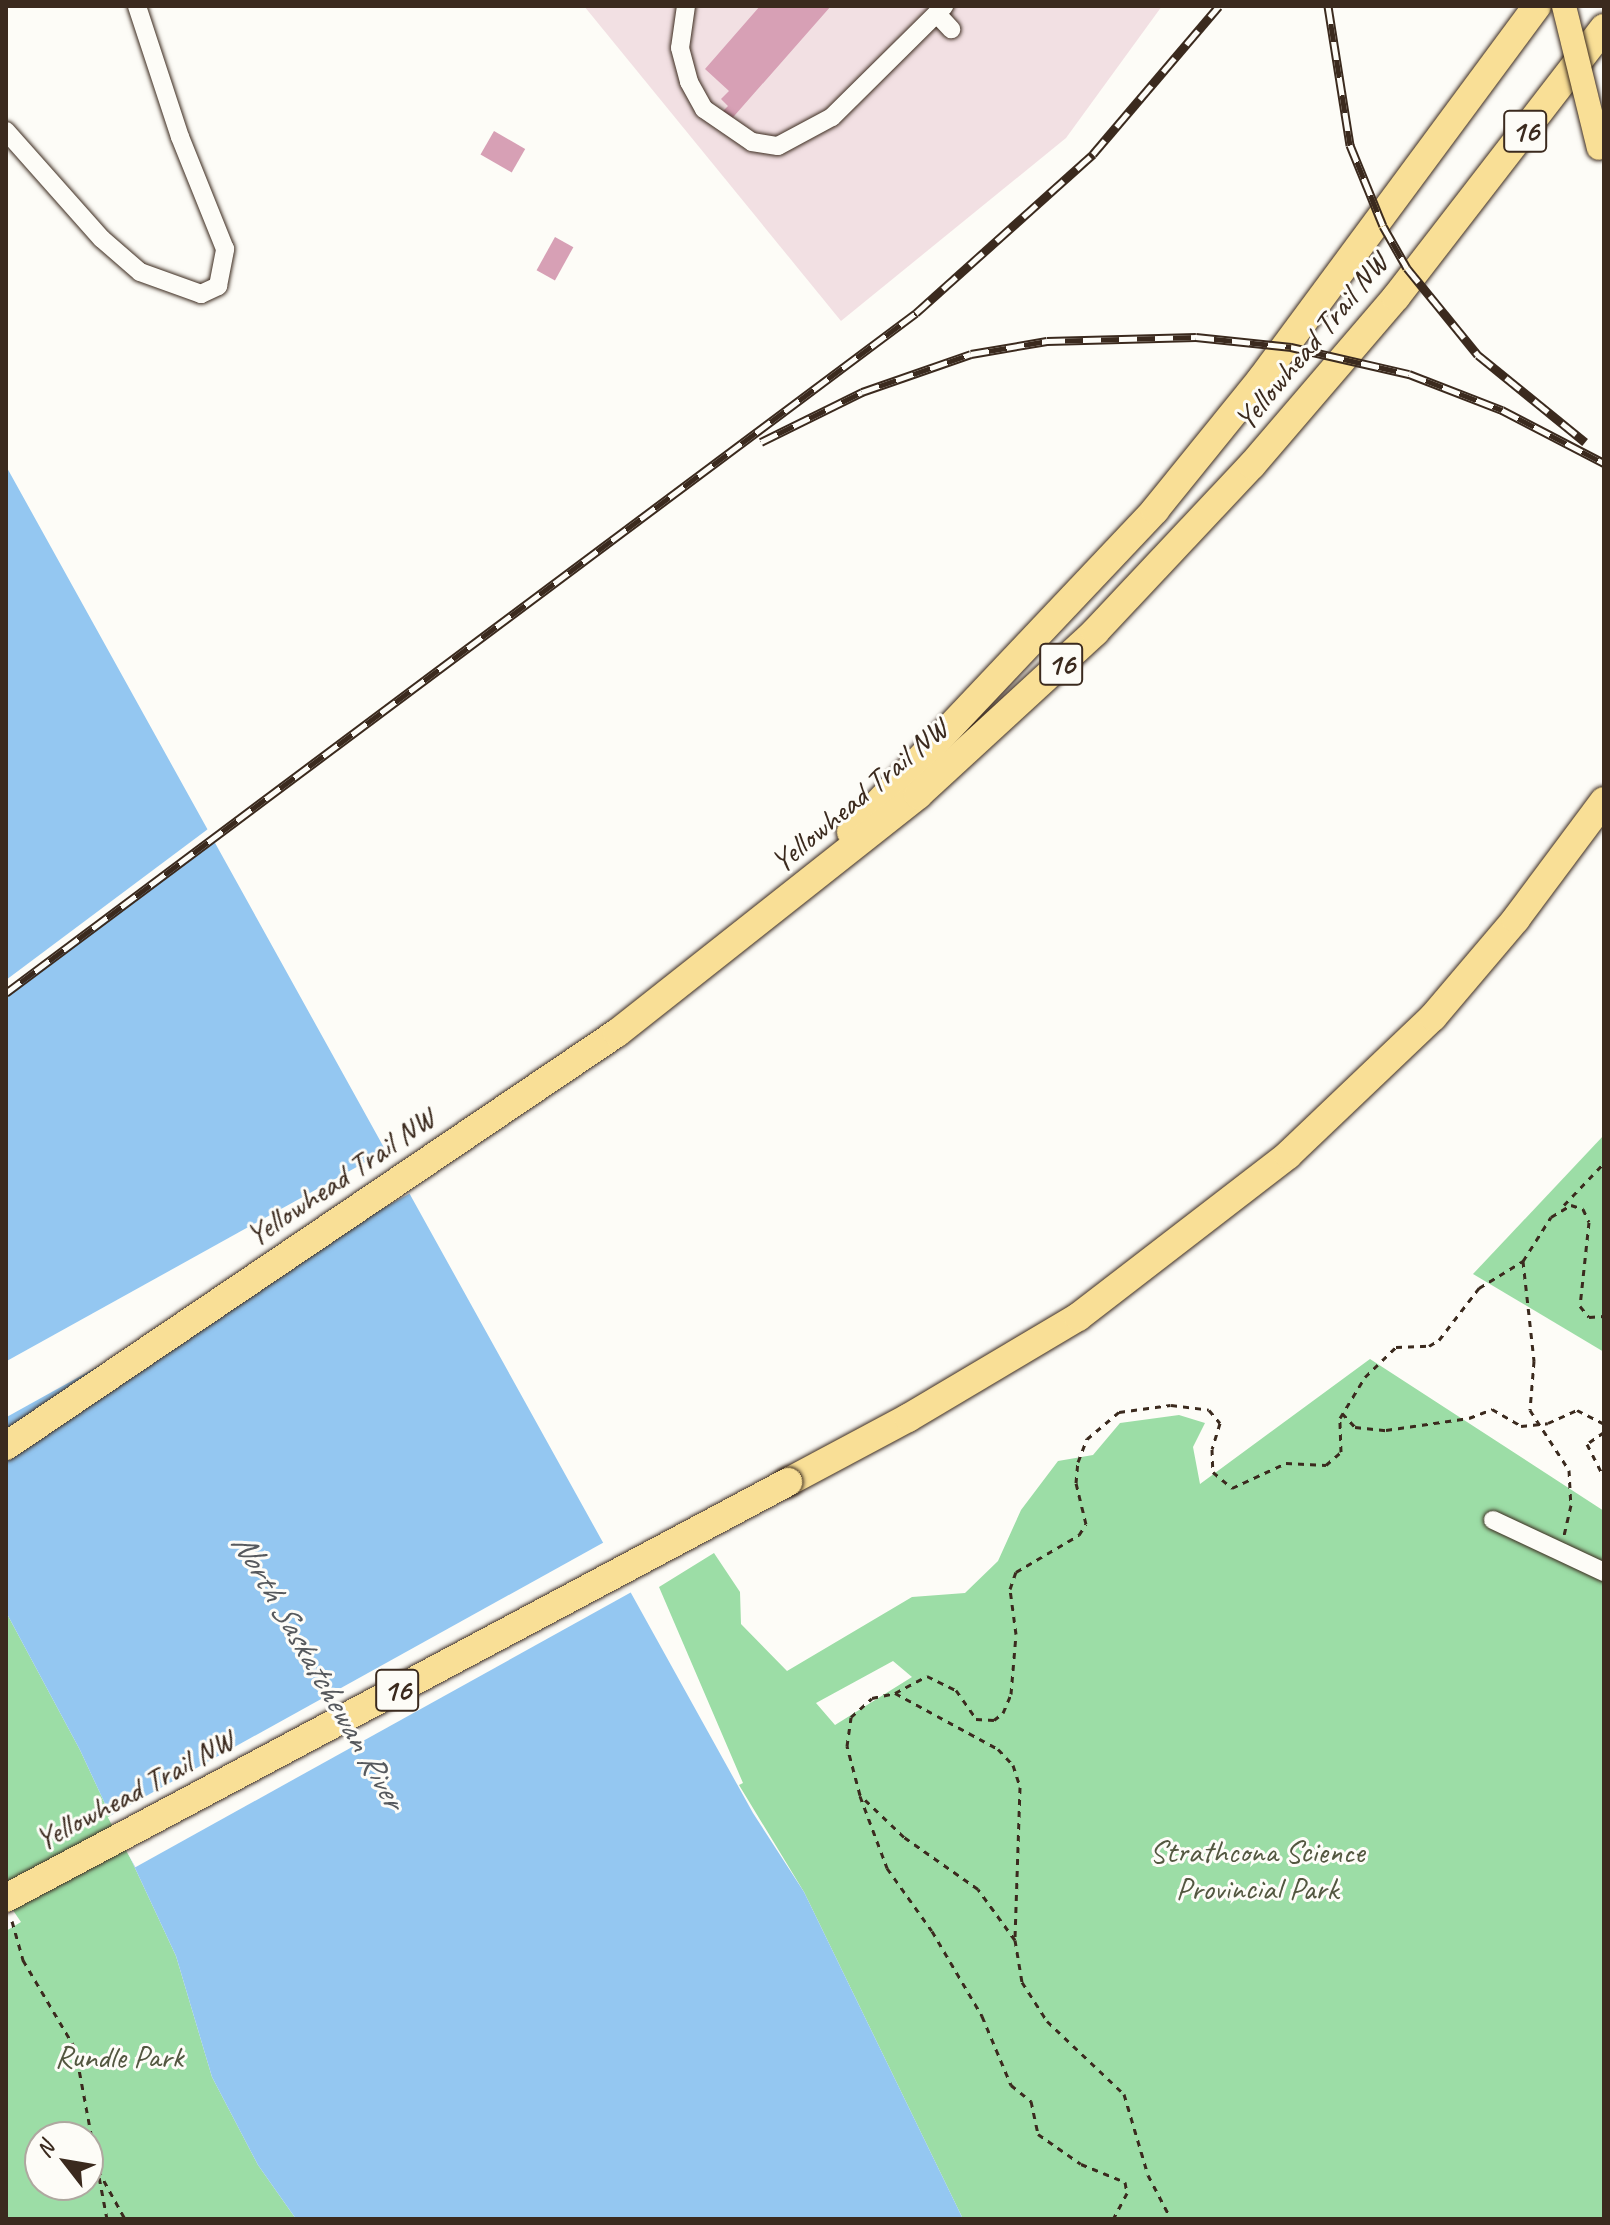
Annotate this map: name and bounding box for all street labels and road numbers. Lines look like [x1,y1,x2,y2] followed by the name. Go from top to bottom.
[1503,105,1547,157] road number: 16
[1226,245,1398,439] street label: Yellowhead Trail NW
[1039,638,1083,690] road number: 16
[763,710,957,882] street label: Yellowhead Trail NW
[238,1100,444,1256] street label: Yellowhead Trail NW
[375,1664,419,1716] road number: 16
[28,1722,242,1860] street label: Yellowhead Trail NW

